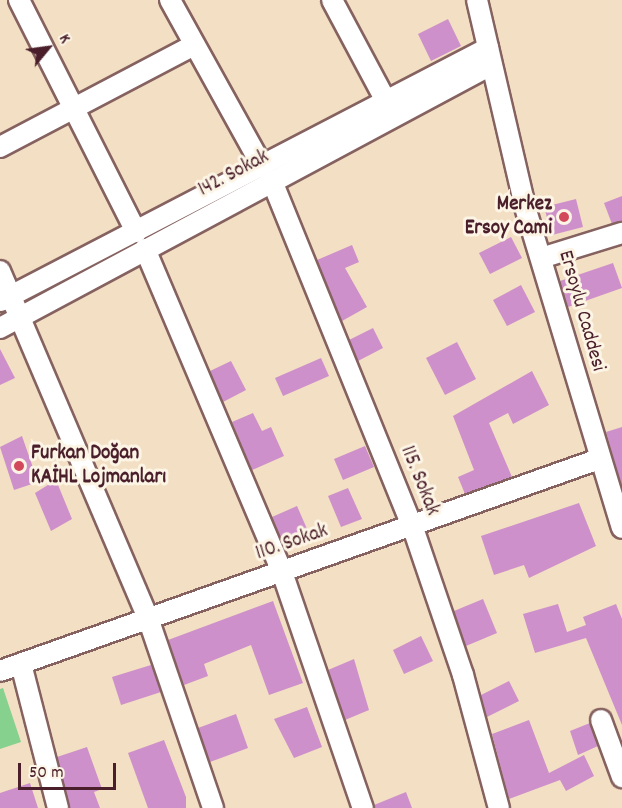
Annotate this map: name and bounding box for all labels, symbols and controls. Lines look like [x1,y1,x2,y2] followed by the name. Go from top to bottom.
[18,18,78,78] north arrow
[52,30,76,48] text: K
[194,145,274,203] street label: 142. Sokak
[465,192,552,242] place label: Merkez Ersoy Cami
[557,210,571,224] marker: Merkez Ersoy Cami
[552,248,610,374] street label: Ersoylu Caddesi
[31,441,166,491] place label: Furkan Doğan KAİHL Lojmanları
[394,442,444,520] street label: 115. Sokak
[12,459,26,473] marker: Furkan Doğan KAİHL Lojmanları
[253,519,331,567] street label: 110. Sokak
[21,751,118,789] scale bar
[29,761,64,786] text: 50 m

